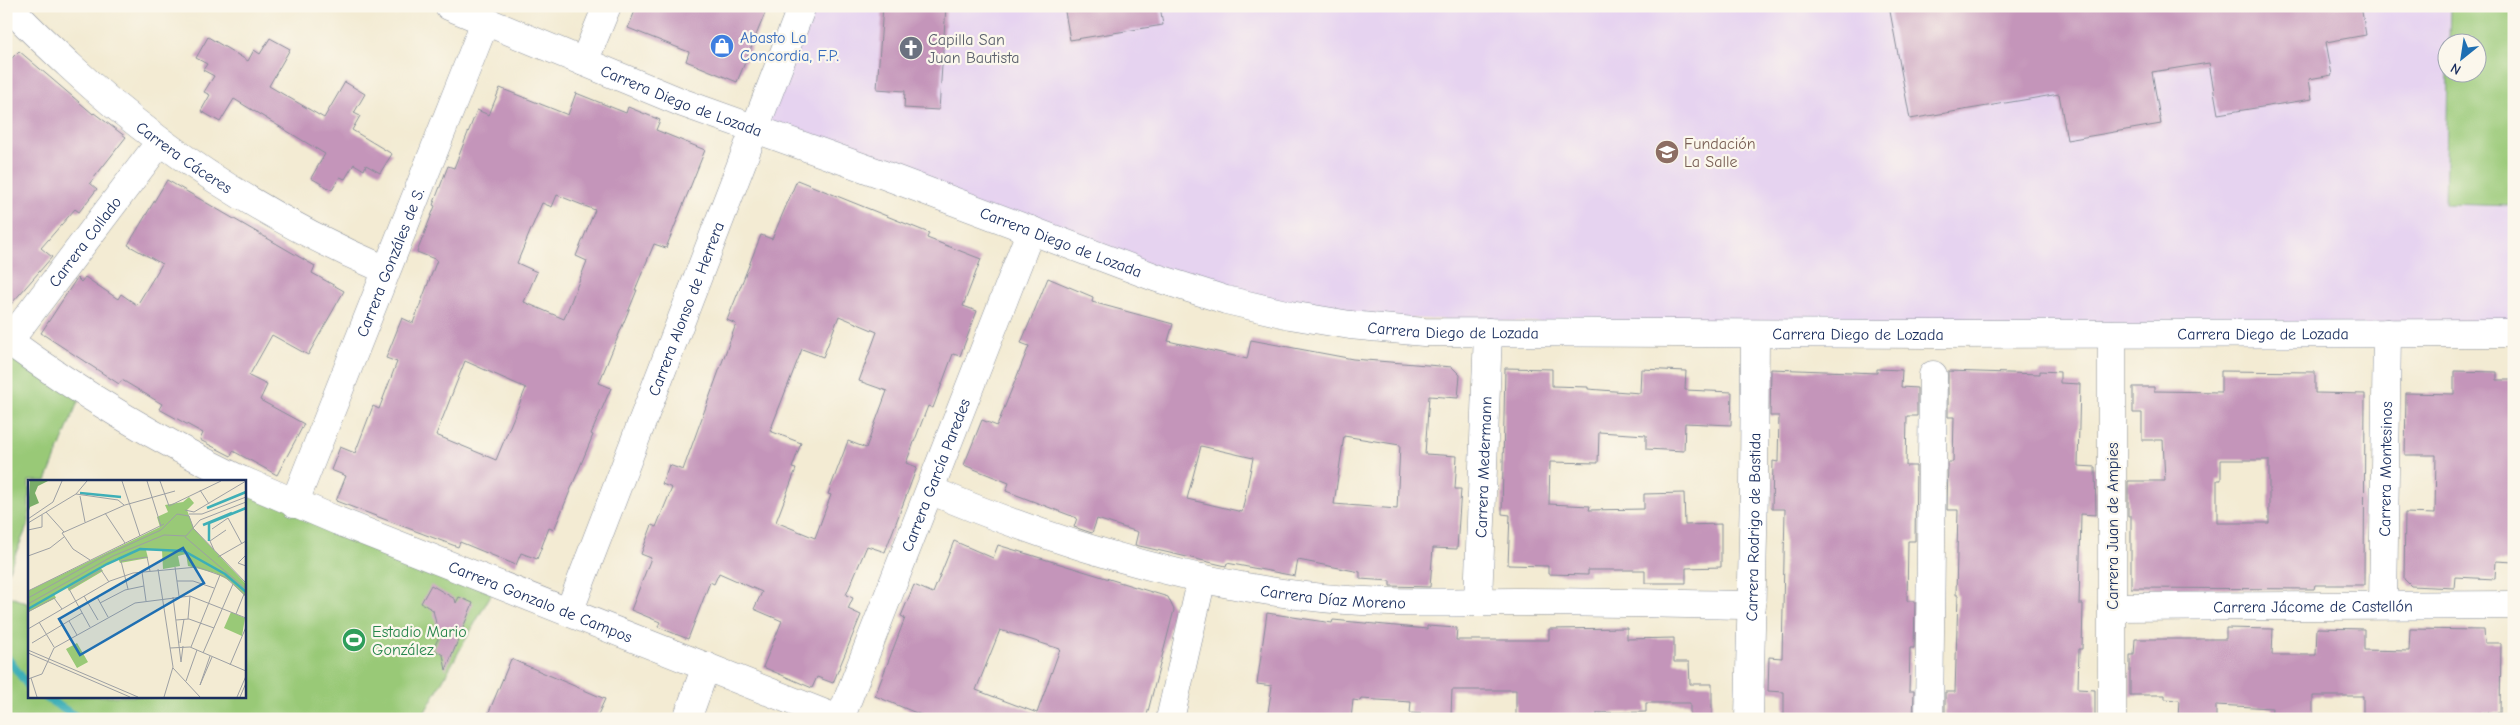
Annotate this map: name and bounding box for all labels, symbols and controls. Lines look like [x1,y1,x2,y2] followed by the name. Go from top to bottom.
[740,29,839,65] place label: Abasto La Concordia, F.P.
[928,31,1020,67] place label: Capilla San Juan Bautista
[2438,32,2488,82] north arrow
[709,33,735,59] shop icon: Abasto La Concordia, F.P.
[898,35,924,61] church icon: Capilla San Juan Bautista
[2448,59,2464,78] text: N
[598,62,764,141] street label: Carrera Diego de Lozada
[132,118,235,198] street label: Carrera Cáceres
[1684,135,1756,171] place label: Fundación La Salle
[1654,139,1680,165] school or university icon: Fundación La Salle
[353,186,428,340] street label: Carrera Gonzáles de S.
[45,193,125,291] street label: Carrera Collado
[977,204,1144,281] street label: Carrera Diego de Lozada
[645,219,728,399] street label: Carrera Alonso de Herrera
[1367,319,1539,342] street label: Carrera Diego de Lozada
[1772,325,1944,344] street label: Carrera Diego de Lozada
[2177,325,2349,344] street label: Carrera Diego de Lozada
[898,396,974,554] street label: Carrera García Paredes
[1472,396,1496,538] street label: Carrera Medermann
[2376,401,2396,537] street label: Carrera Montesinos
[1743,433,1764,622] street label: Carrera Rodrigo de Bastida
[2104,442,2122,610] street label: Carrera Juan de Ampies
[28,480,245,698] inset map
[446,558,635,647] street label: Carrera Gonzalo de Campos
[1259,582,1406,612] street label: Carrera Díaz Moreno
[2213,598,2413,616] street label: Carrera Jácome de Castellón
[372,623,467,659] place label: Estadio Mario González
[341,627,367,653] sports icon: Estadio Mario González

